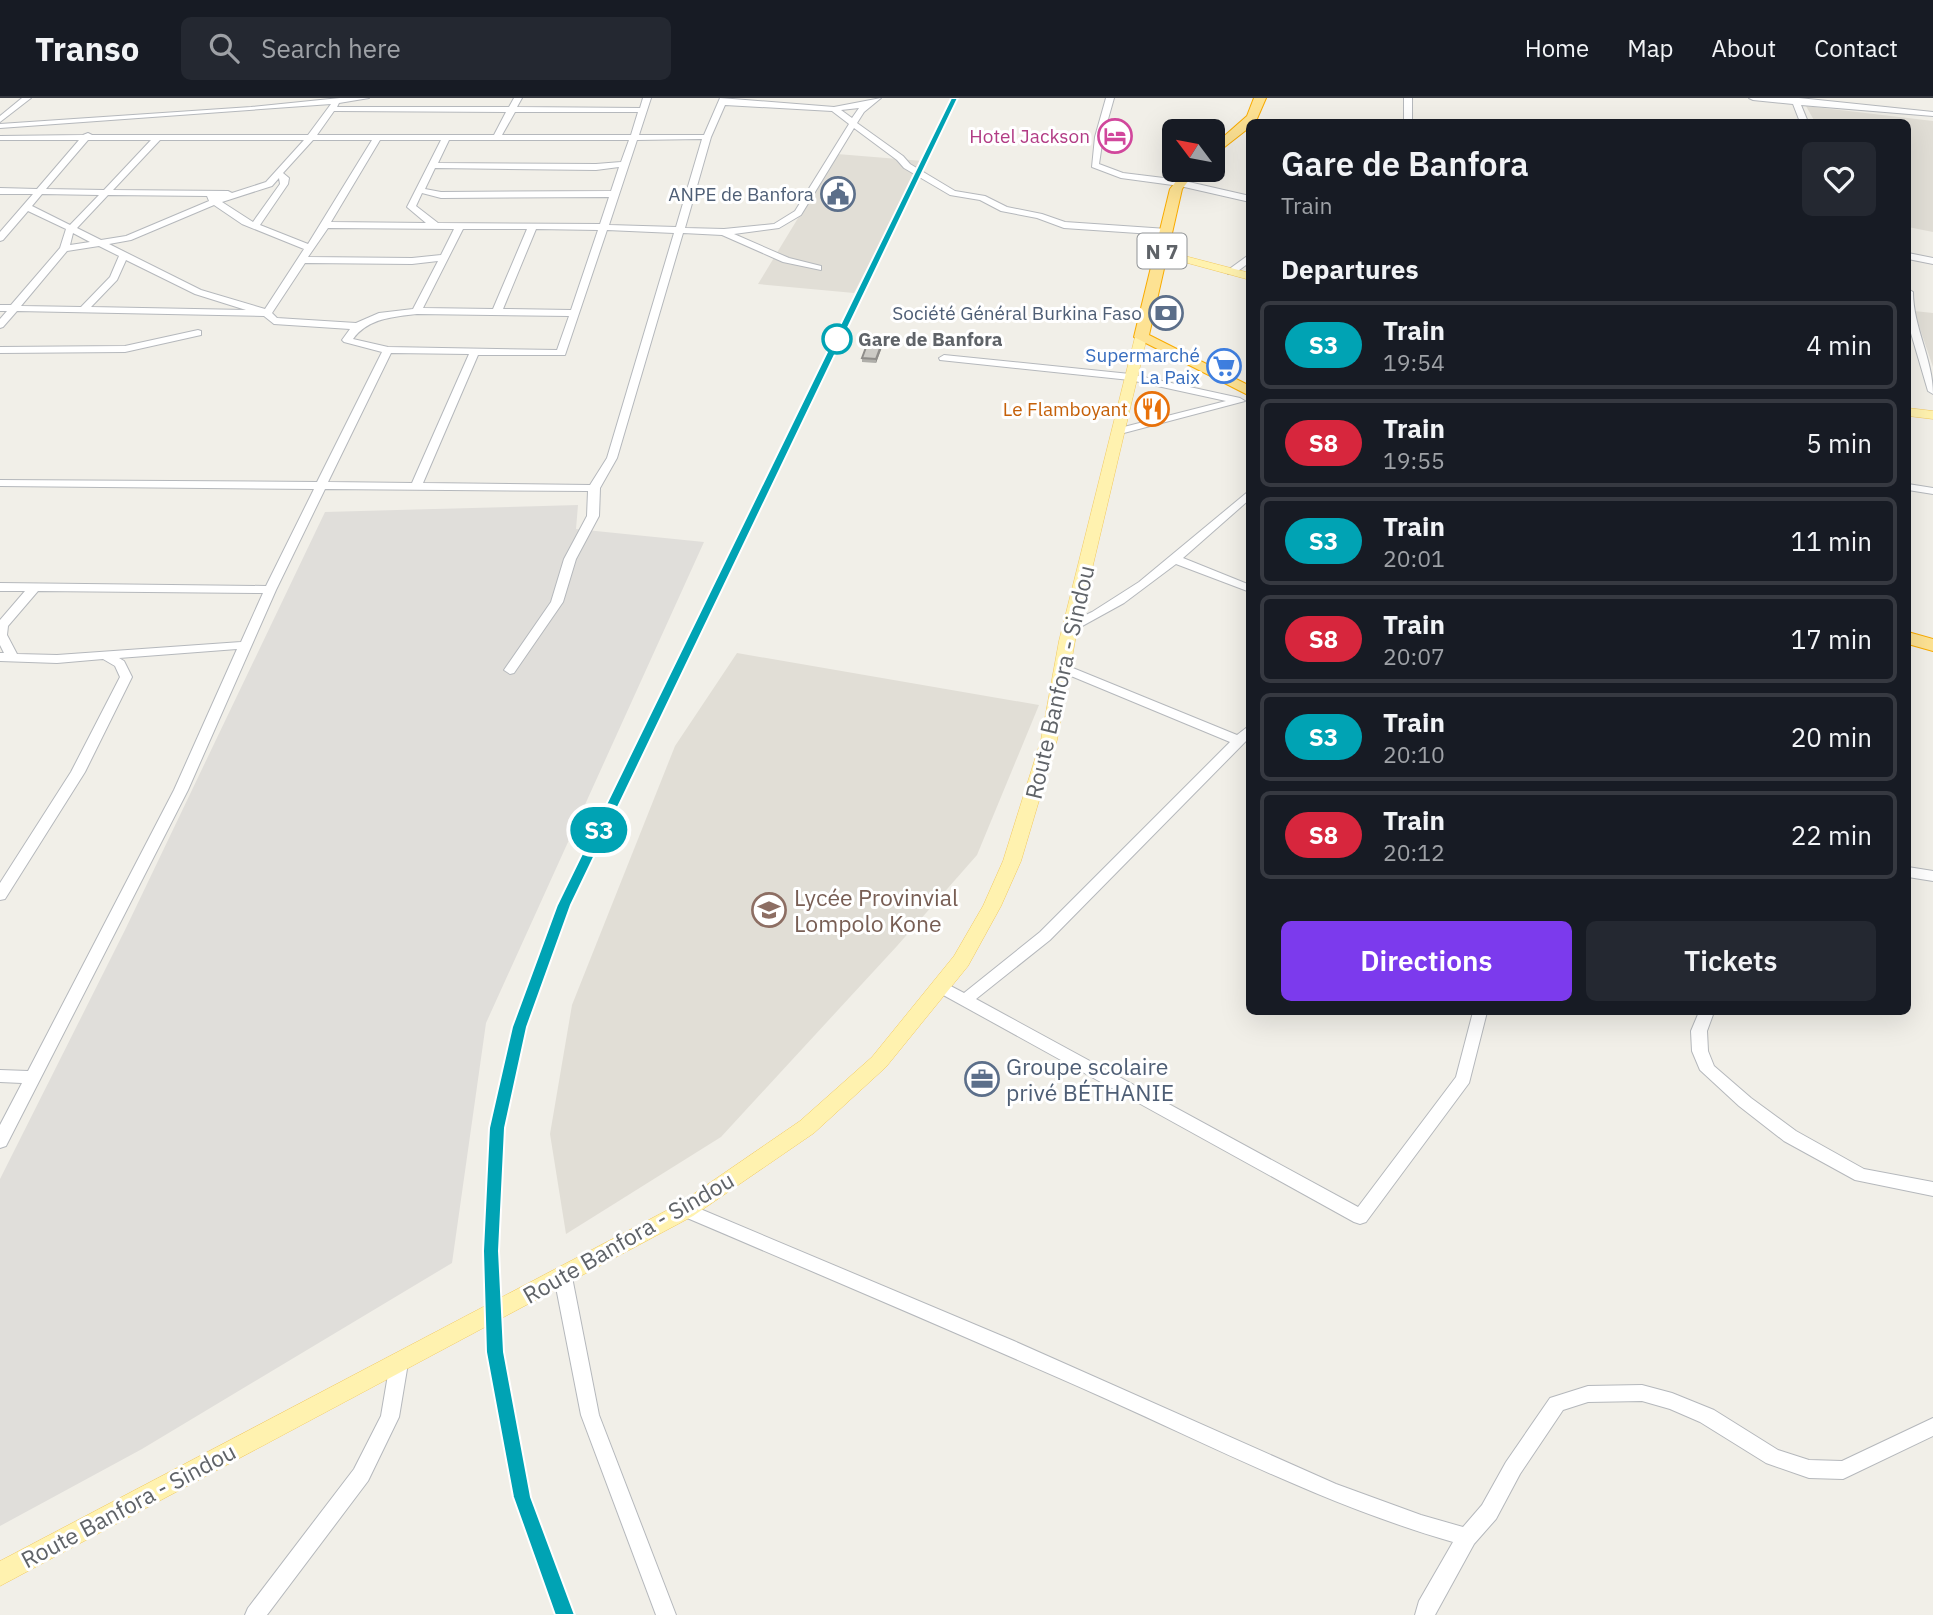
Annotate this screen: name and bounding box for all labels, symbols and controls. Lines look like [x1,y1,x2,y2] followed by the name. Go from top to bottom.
[181,17,671,80] search box
[35,27,139,70] text: Transo
[205,29,243,67] icon: search
[261,31,401,65] text: Search here
[1525,32,1589,64] text: Home
[1627,32,1673,64] text: Map
[1711,32,1776,64] text: About
[1814,32,1898,64] text: Contact
[1096,117,1134,155] hotel icon: Hotel Jackson
[1162,119,1225,182] north arrow
[1162,119,1225,182] map controls
[969,124,1090,148] place label: Hotel Jackson
[1281,142,1529,185] text: Gare de Banfora
[1802,142,1876,216] button: heart
[819,175,857,213] public building icon: ANPE de Banfora
[668,182,814,206] place label: ANPE de Banfora
[1281,190,1333,220] text: Train
[1138,234,1186,268] road number: N 7
[1281,252,1419,286] text: Departures
[1147,294,1185,332] bank icon: Société Général Burkina Faso
[892,301,1142,325] place label: Société Général Burkina Faso
[1383,313,1445,347] text: Train
[822,324,852,354] marker: Gare de Banfora
[858,327,1003,351] place label: Gare de Banfora
[1806,328,1872,362] text: 4 min
[1309,329,1338,361] text: S3
[1085,343,1200,389] place label: Supermarché La Paix
[1205,347,1243,385] supermarket icon: Supermarché La Paix
[1383,347,1445,377] text: 19:54
[1133,390,1171,428] restaurant icon: Le Flamboyant
[1003,397,1128,421] place label: Le Flamboyant
[1383,411,1445,445] text: Train
[1806,426,1872,460] text: 5 min
[1309,427,1338,459] text: S8
[1383,445,1445,475] text: 19:55
[1383,509,1445,543] text: Train
[1791,524,1872,558] text: 11 min
[1309,525,1338,557] text: S3
[1383,543,1445,573] text: 20:01
[1017,562,1101,802] street label: Route Banfora - Sindou
[1383,607,1445,641] text: Train
[1791,622,1872,656] text: 17 min
[1309,623,1338,655] text: S8
[1383,641,1445,671] text: 20:07
[1383,705,1445,739] text: Train
[1791,720,1872,754] text: 20 min
[1309,721,1338,753] text: S3
[1383,739,1445,769] text: 20:10
[1383,803,1445,837] text: Train
[568,807,630,853] line badge: S3
[584,814,614,846] text: S3
[1791,818,1872,852] text: 22 min
[1309,819,1338,851] text: S8
[1383,837,1445,867] text: 20:12
[794,882,958,938] place label: Lycée Provinvial Lompolo Kone
[750,891,788,929] school or university icon: Lycée Provinvial Lompolo Kone
[1281,921,1572,1001] button: Directions
[1586,921,1876,1001] button: Tickets
[1006,1051,1174,1107] place label: Groupe scolaire privé BÉTHANIE
[963,1060,1001,1098] office icon: Groupe scolaire privé BÉTHANIE
[517,1164,739,1310] street label: Route Banfora - Sindou
[15,1436,241,1574] street label: Route Banfora - Sindou

